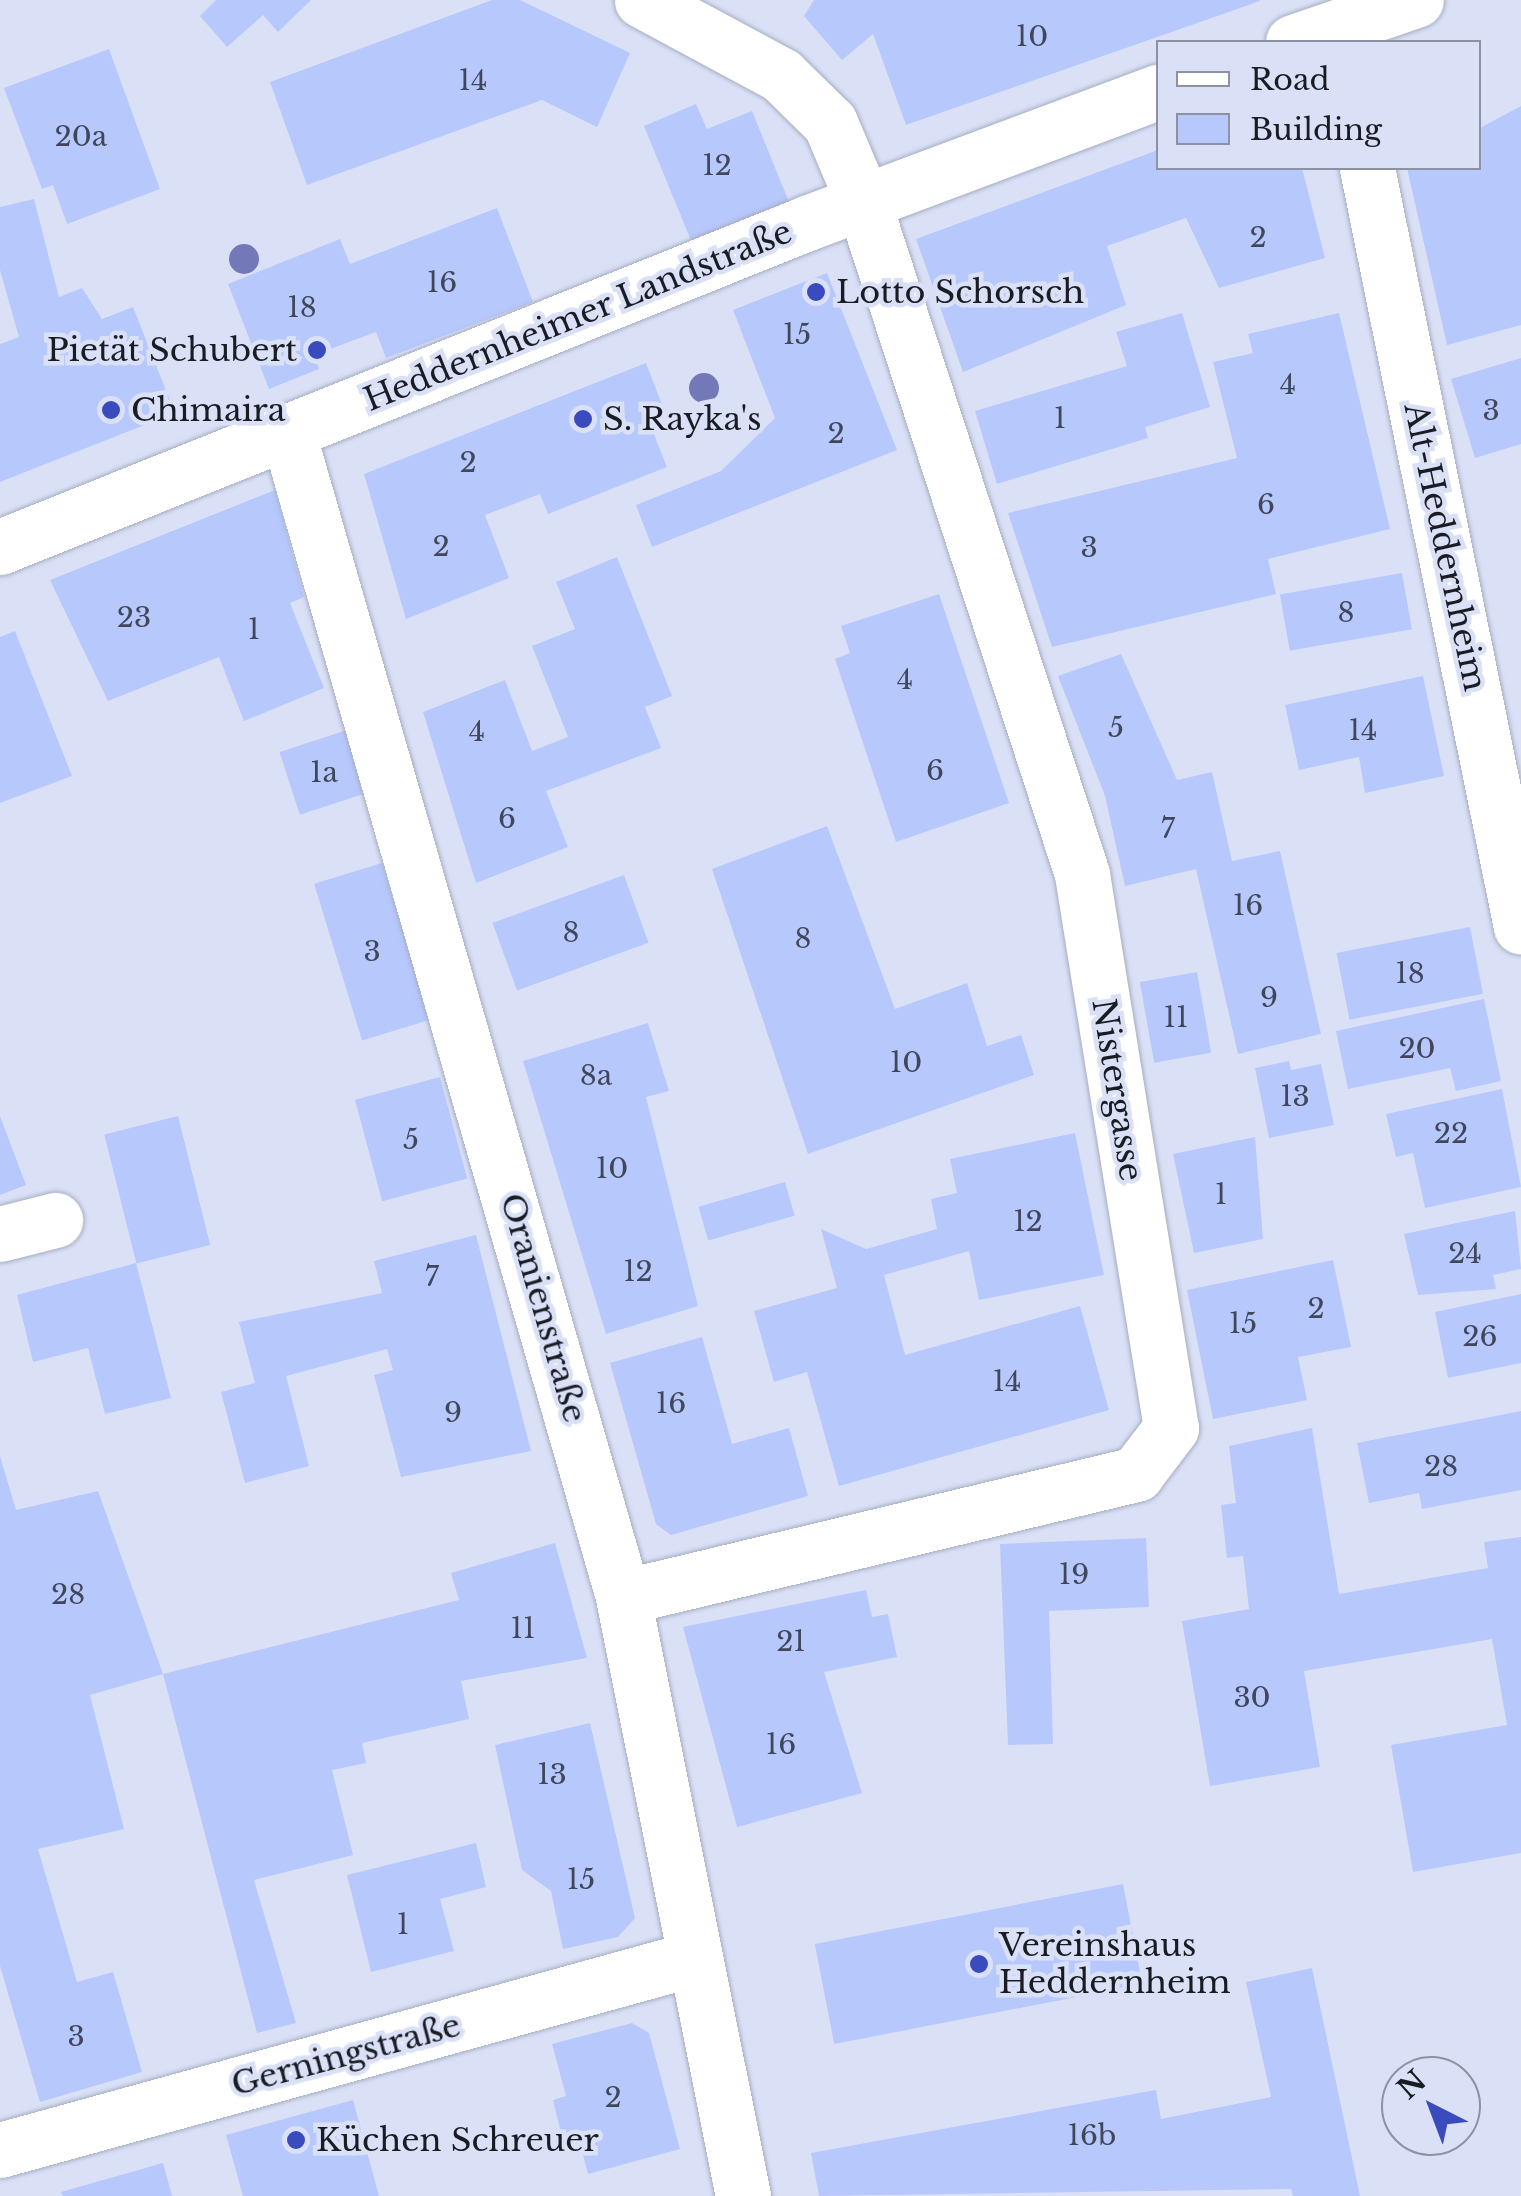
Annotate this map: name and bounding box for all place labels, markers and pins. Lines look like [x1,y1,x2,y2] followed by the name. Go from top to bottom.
[836,273,1084,311] place label: Lotto Schorsch
[805,281,827,303] marker: Lotto Schorsch
[47,331,297,369] place label: Pietät Schubert
[306,339,328,361] marker: Pietät Schubert
[131,391,286,429] place label: Chimaira
[100,399,122,421] marker: Chimaira
[603,400,762,438] place label: S. Rayka's
[572,408,594,430] marker: S. Rayka's
[999,1927,1231,2002] place label: Vereinshaus Heddernheim
[968,1953,990,1975] marker: Vereinshaus Heddernheim
[316,2121,599,2159] place label: Küchen Schreuer
[285,2129,307,2151] marker: Küchen Schreuer

